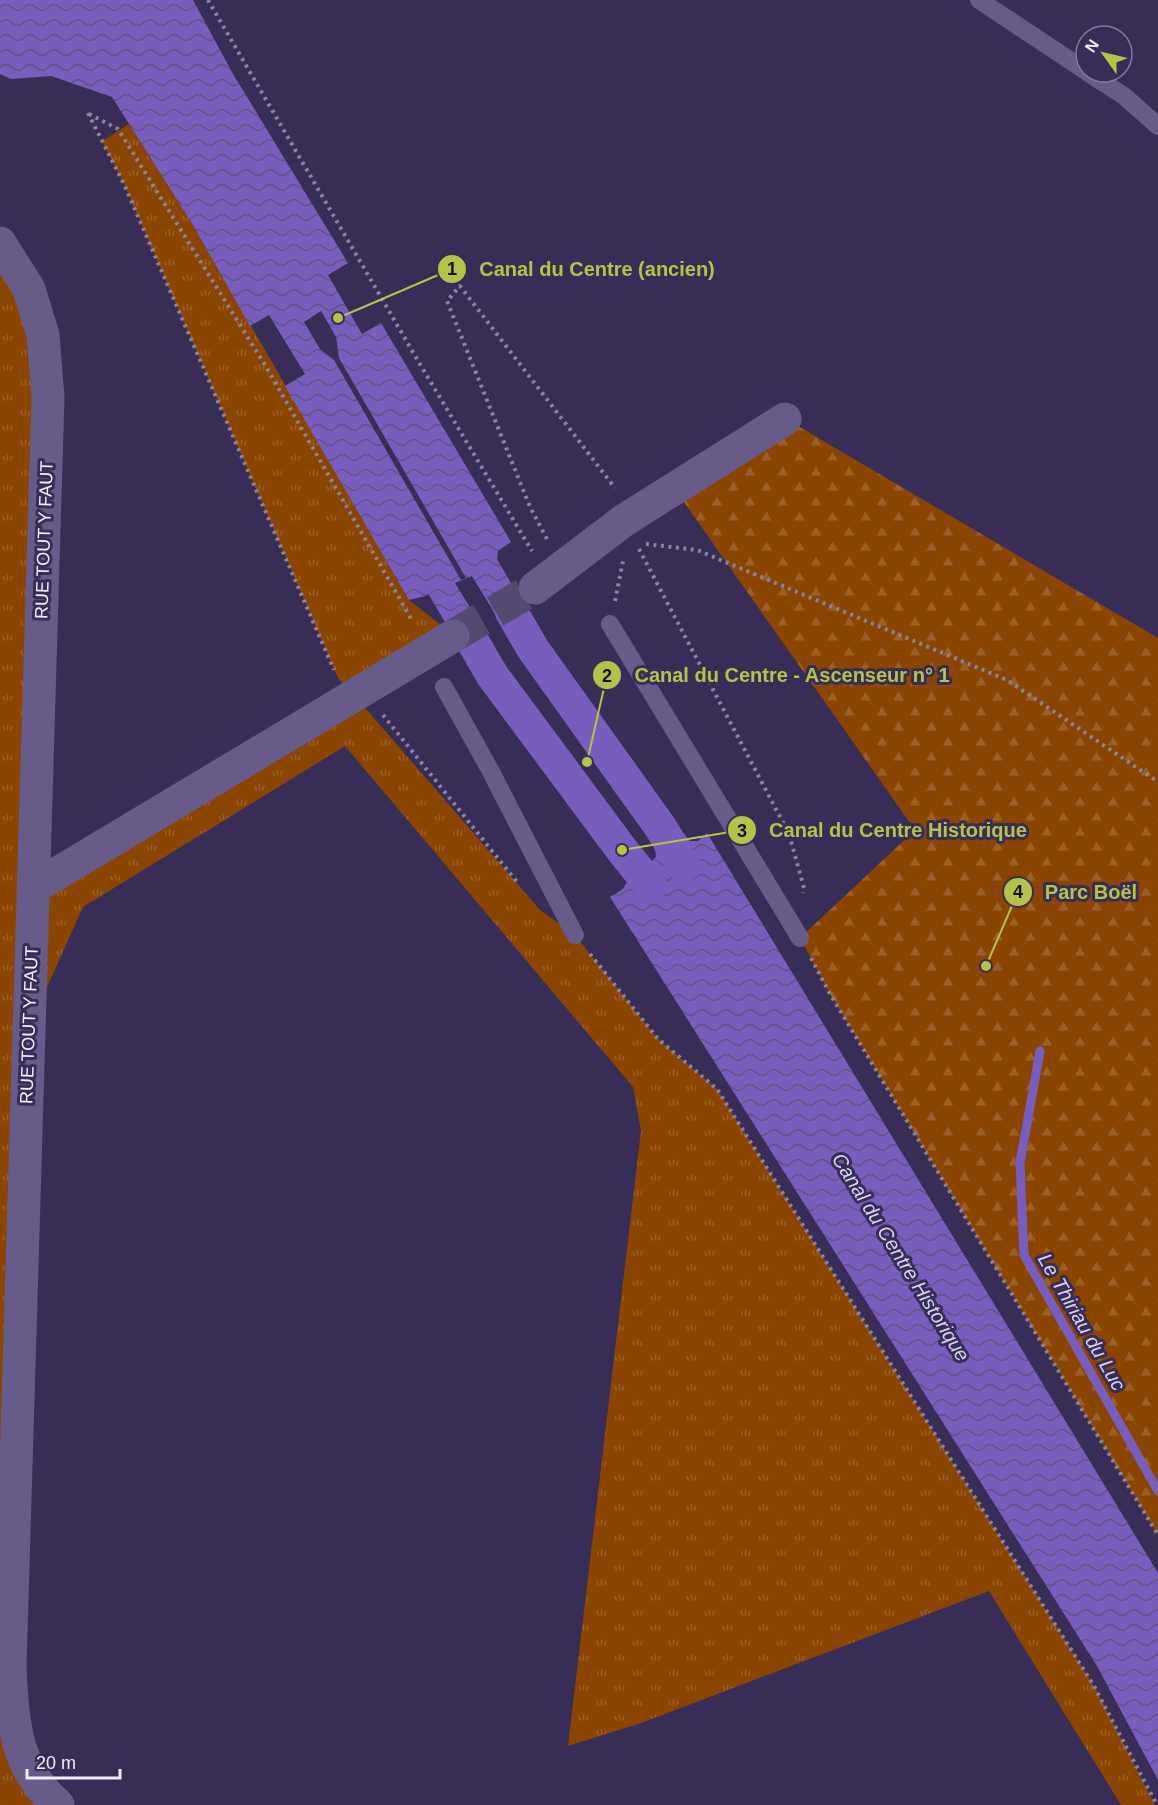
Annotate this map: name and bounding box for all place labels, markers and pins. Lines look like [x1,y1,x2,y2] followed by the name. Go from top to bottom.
[437,250,727,288] callout: Canal du Centre (ancien)
[592,656,962,694] callout: Canal du Centre - Ascenseur n° 1
[727,811,1038,849] callout: Canal du Centre Historique
[1003,873,1149,911] callout: Parc Boël

